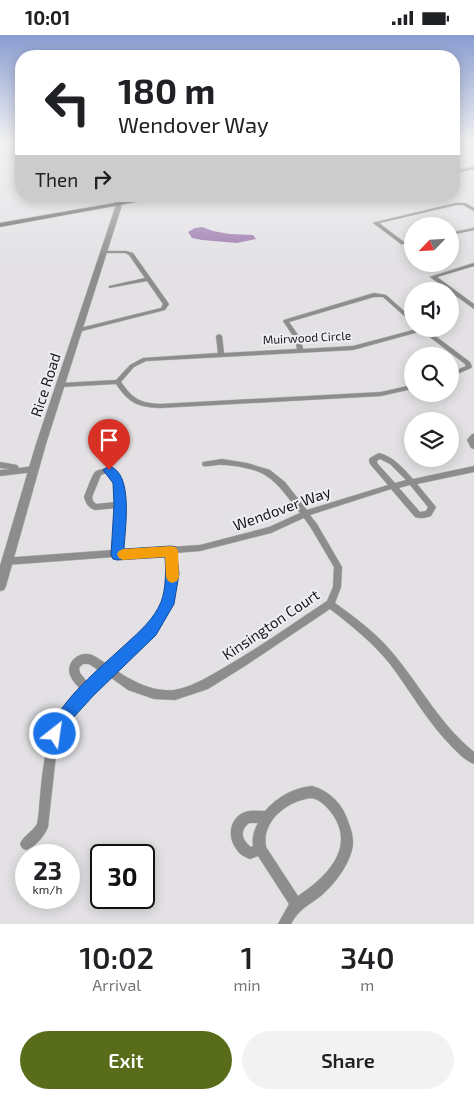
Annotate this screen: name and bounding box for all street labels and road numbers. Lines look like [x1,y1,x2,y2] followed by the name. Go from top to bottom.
[262,328,352,346] street label: Muirwood Circle
[26,350,64,419] street label: Rice Road
[230,482,333,534] street label: Wendover Way
[218,585,323,663] street label: Kinsington Court

